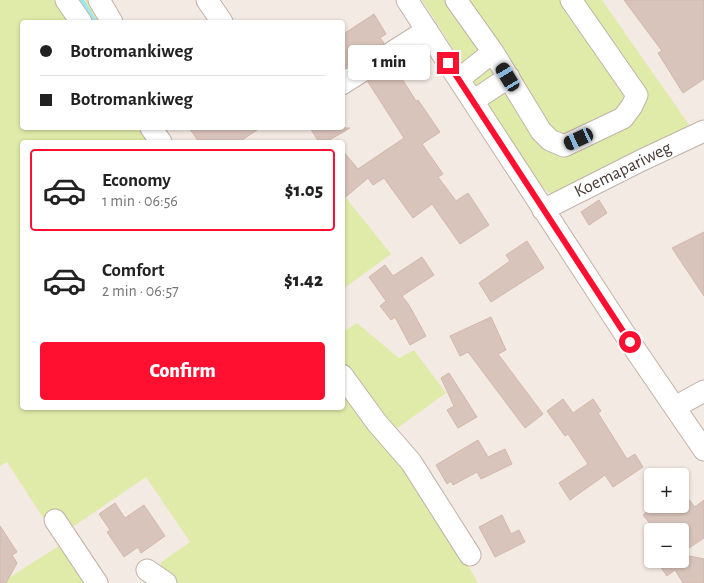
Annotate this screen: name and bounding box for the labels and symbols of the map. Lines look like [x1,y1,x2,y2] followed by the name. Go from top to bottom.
[348,46,430,80] callout: 1 min
[437,52,459,74] route end
[493,60,522,94] car
[562,126,595,152] car
[572,139,675,201] street label: Koemapariweg
[619,331,641,353] route start

